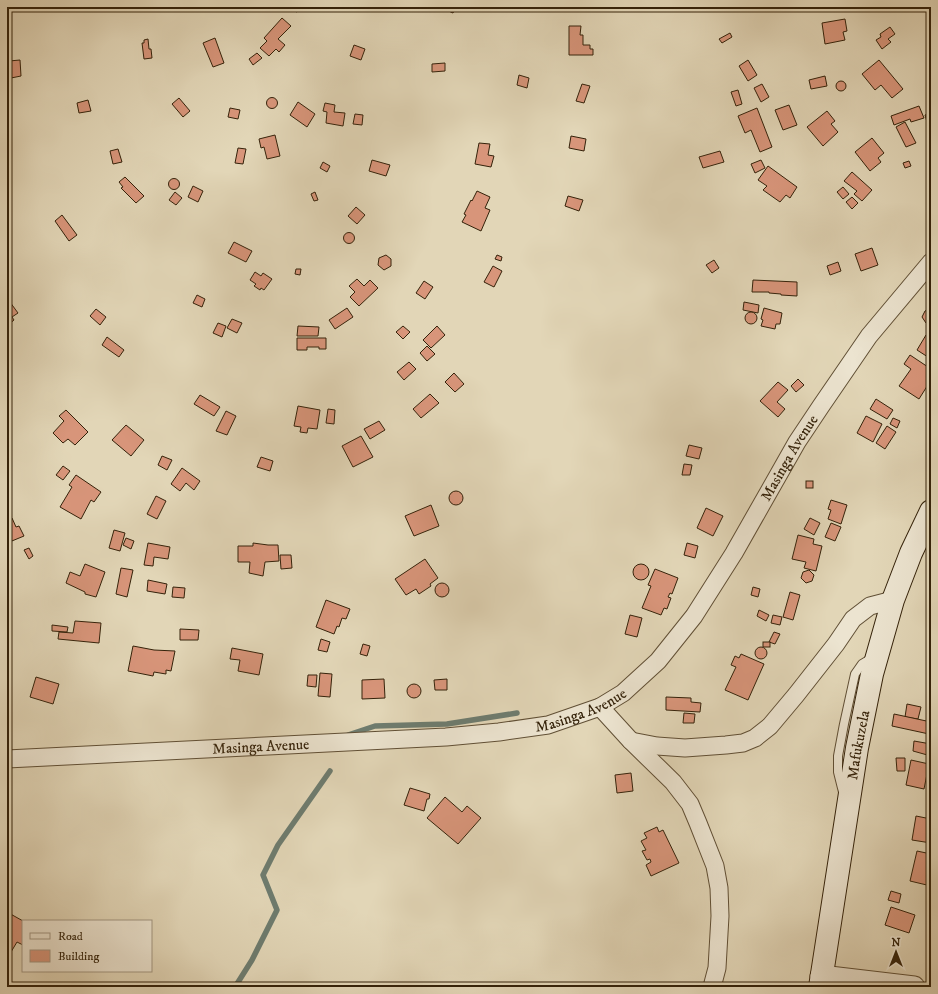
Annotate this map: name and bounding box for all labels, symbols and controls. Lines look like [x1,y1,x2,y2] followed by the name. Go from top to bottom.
[756,411,822,504] street label: Masinga Avenue
[534,684,630,736] street label: Masinga Avenue
[843,708,874,781] street label: Mafukuzela
[212,734,310,758] street label: Masinga Avenue
[22,920,152,972] legend
[58,929,83,944] text: Road
[876,932,916,972] north arrow
[891,936,901,950] text: N
[58,949,99,964] text: Building

